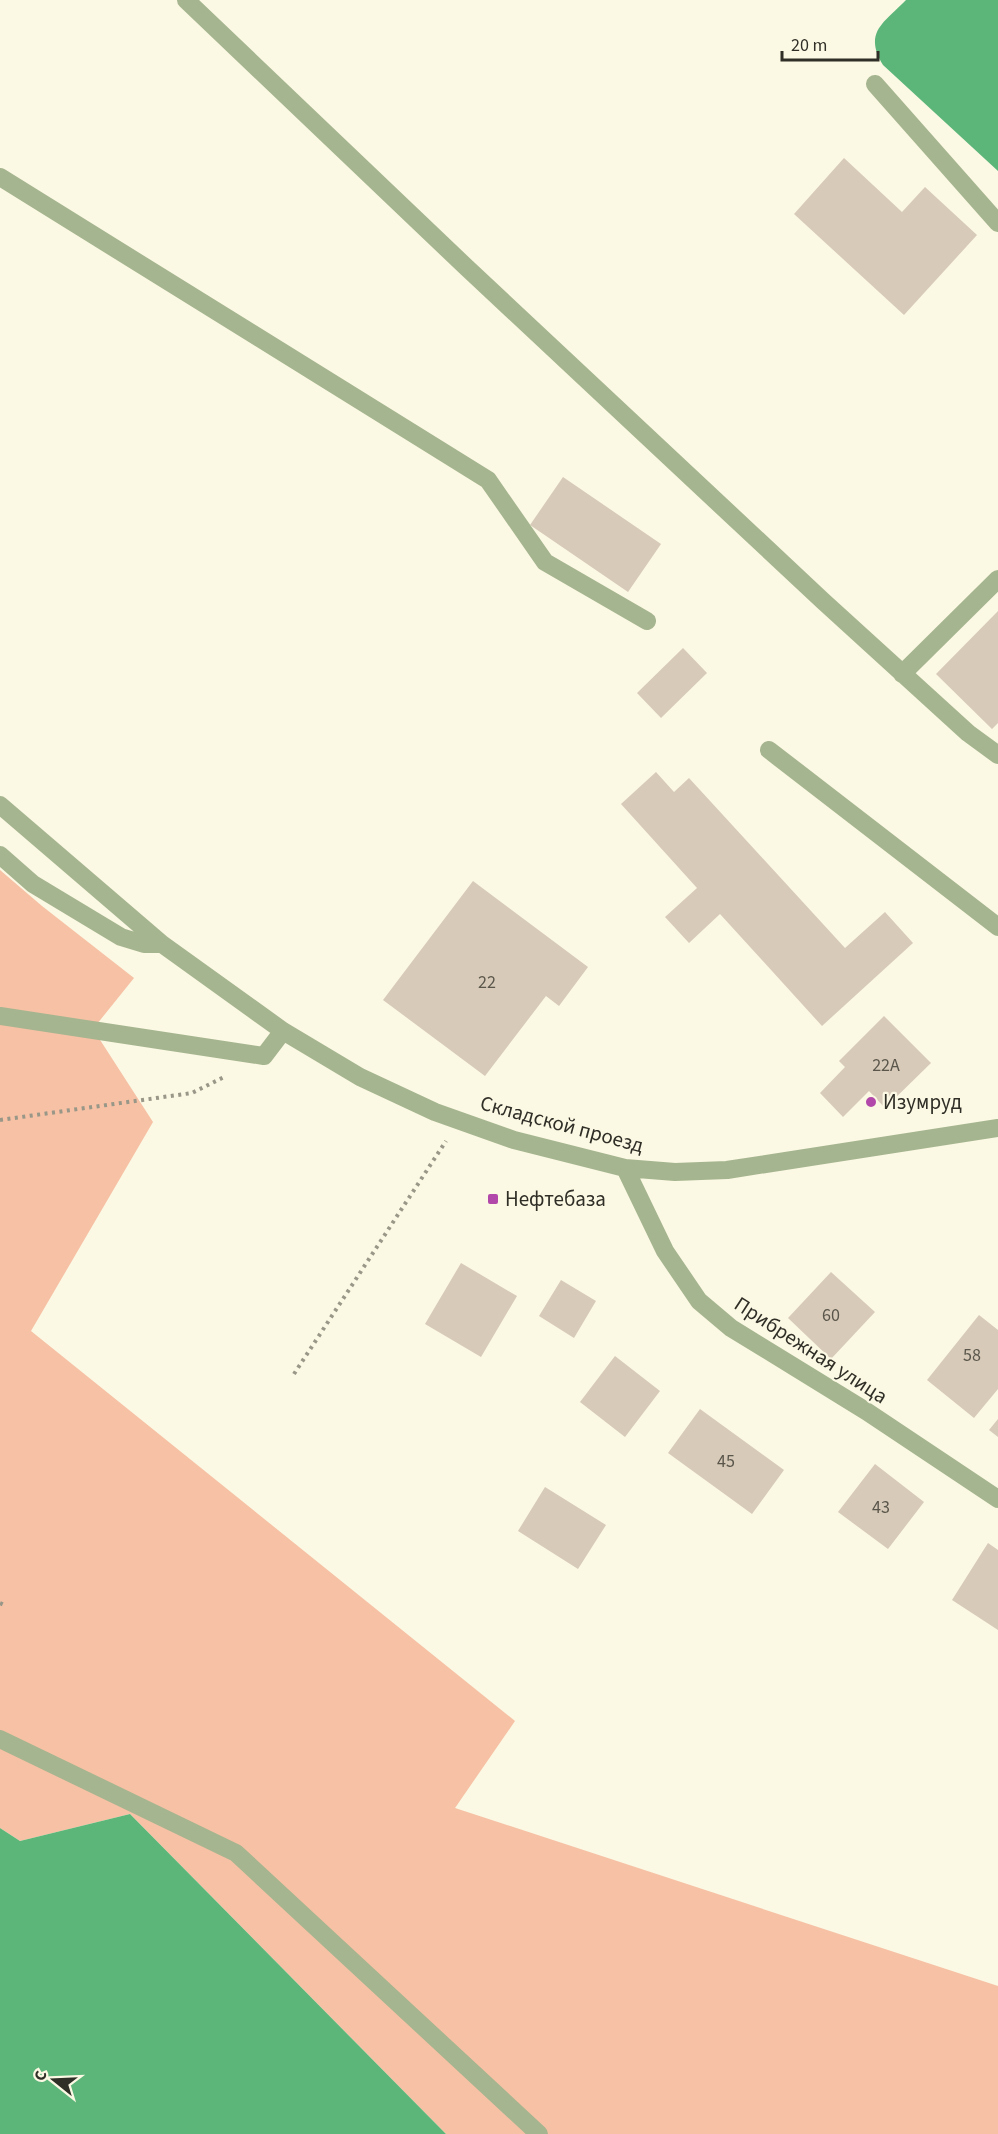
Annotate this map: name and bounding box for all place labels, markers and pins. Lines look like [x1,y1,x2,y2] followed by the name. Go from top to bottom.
[883,1087,962,1117] place label: Изумруд
[864,1095,878,1109] marker: Изумруд
[505,1184,606,1214] place label: Нефтебаза
[486,1192,500,1206] marker: Нефтебаза

